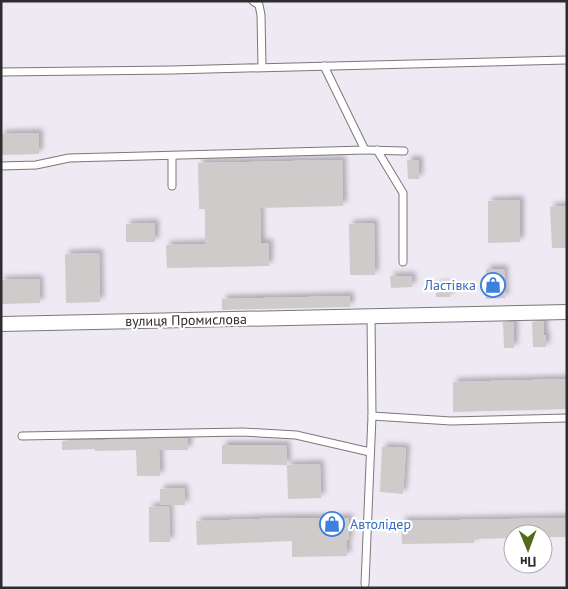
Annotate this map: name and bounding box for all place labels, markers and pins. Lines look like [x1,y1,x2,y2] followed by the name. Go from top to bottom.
[480,272,506,298] shop icon: Ластівка
[423,276,476,294] place label: Ластівка
[319,511,345,537] shop icon: Автолідер
[350,515,411,533] place label: Автолідер

